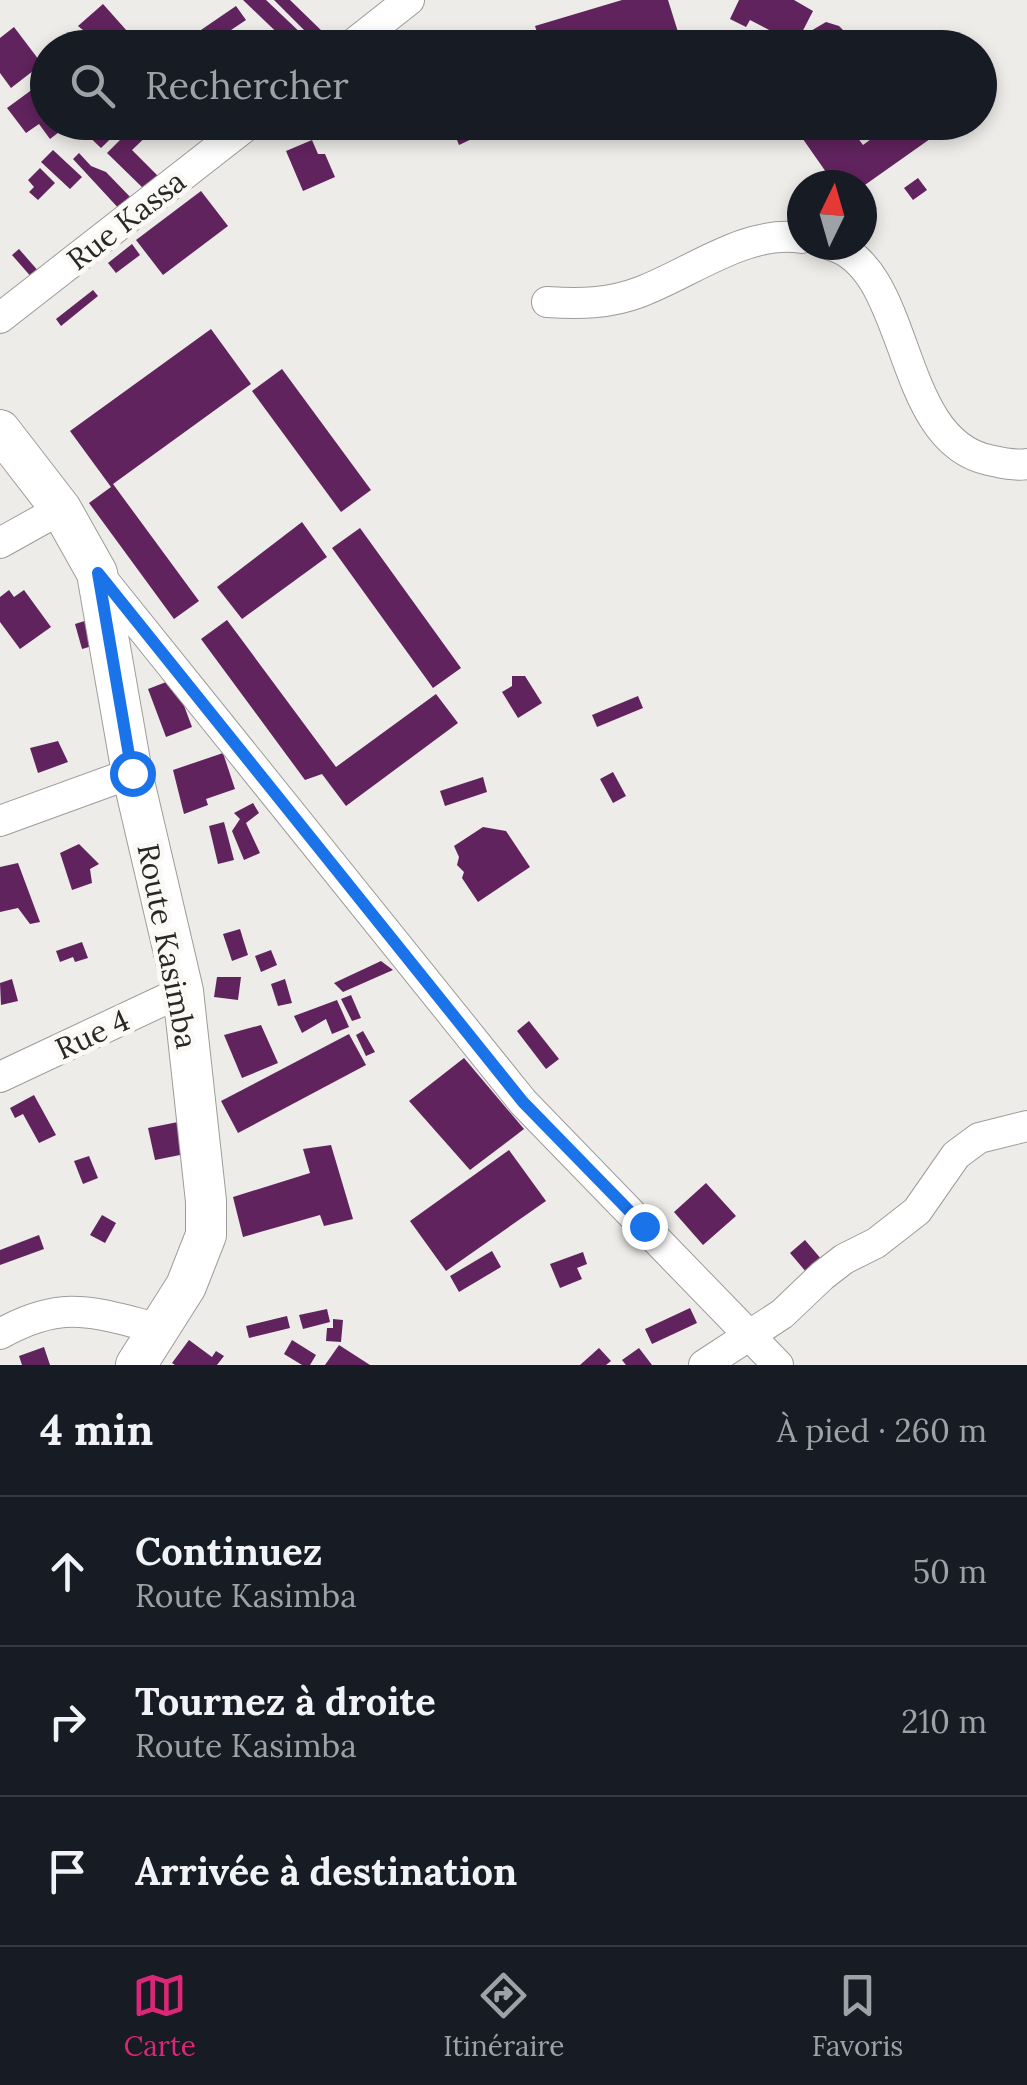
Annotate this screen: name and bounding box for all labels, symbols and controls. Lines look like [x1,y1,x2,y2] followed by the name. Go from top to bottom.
[30,30,997,140] search box
[65,58,120,113] icon: search
[145,61,349,109] text: Rechercher
[59,162,193,278] street label: Rue Kassa
[787,170,877,260] north arrow
[110,751,156,797] route start
[130,840,206,1052] street label: Route Kasimba
[49,1000,135,1068] street label: Rue 4
[622,1204,668,1250] route end
[40,1403,153,1457] text: 4 min
[777,1410,987,1451] text: À pied · 260 m
[135,1527,322,1575] text: Continuez
[40,1544,95,1599] icon: ahead
[913,1551,987,1592] text: 50 m
[135,1575,357,1616] text: Route Kasimba
[135,1677,436,1725] text: Tournez à droite
[40,1694,95,1749] icon: right
[901,1701,987,1742] text: 210 m
[135,1725,357,1766] text: Route Kasimba
[40,1844,95,1899] icon: arrive
[135,1847,517,1895] text: Arrivée à destination
[124,1968,196,2064] tab: Carte
[443,1968,564,2064] tab: Itinéraire
[812,1968,903,2064] tab: Favoris

